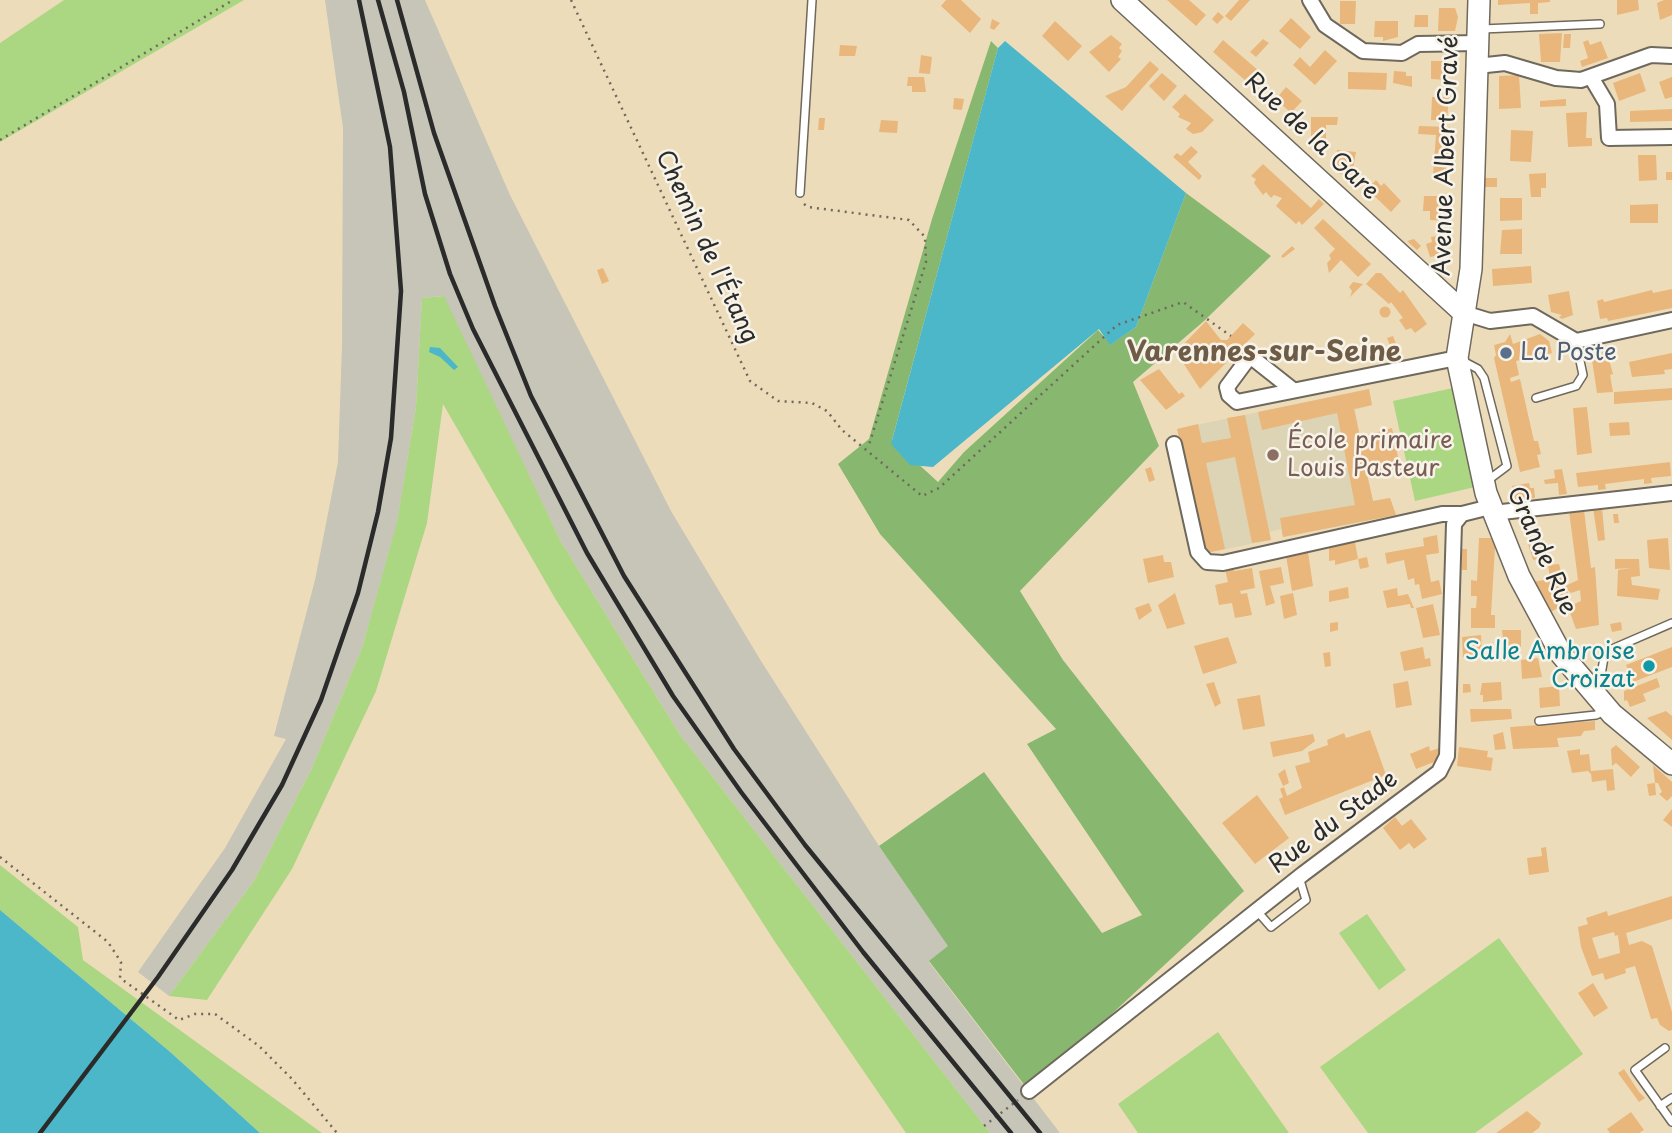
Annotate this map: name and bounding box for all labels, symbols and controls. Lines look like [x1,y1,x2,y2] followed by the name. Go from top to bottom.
[1428,35,1466,277] street label: Avenue Albert Gravé
[1238,67,1384,207] street label: Rue de la Gare
[649,146,763,348] street label: Chemin de l'Étang
[1127,336,1401,370] district label: Varennes-sur-Seine
[1520,339,1617,367] place label: La Poste
[1498,345,1514,361] marker: La Poste
[1287,427,1453,483] place label: École primaire Louis Pasteur
[1265,447,1281,463] marker: École primaire Louis Pasteur
[1500,482,1582,620] street label: Grande Rue
[1465,638,1635,694] place label: Salle Ambroise Croizat
[1641,658,1657,674] marker: Salle Ambroise Croizat
[1264,765,1404,881] street label: Rue du Stade

